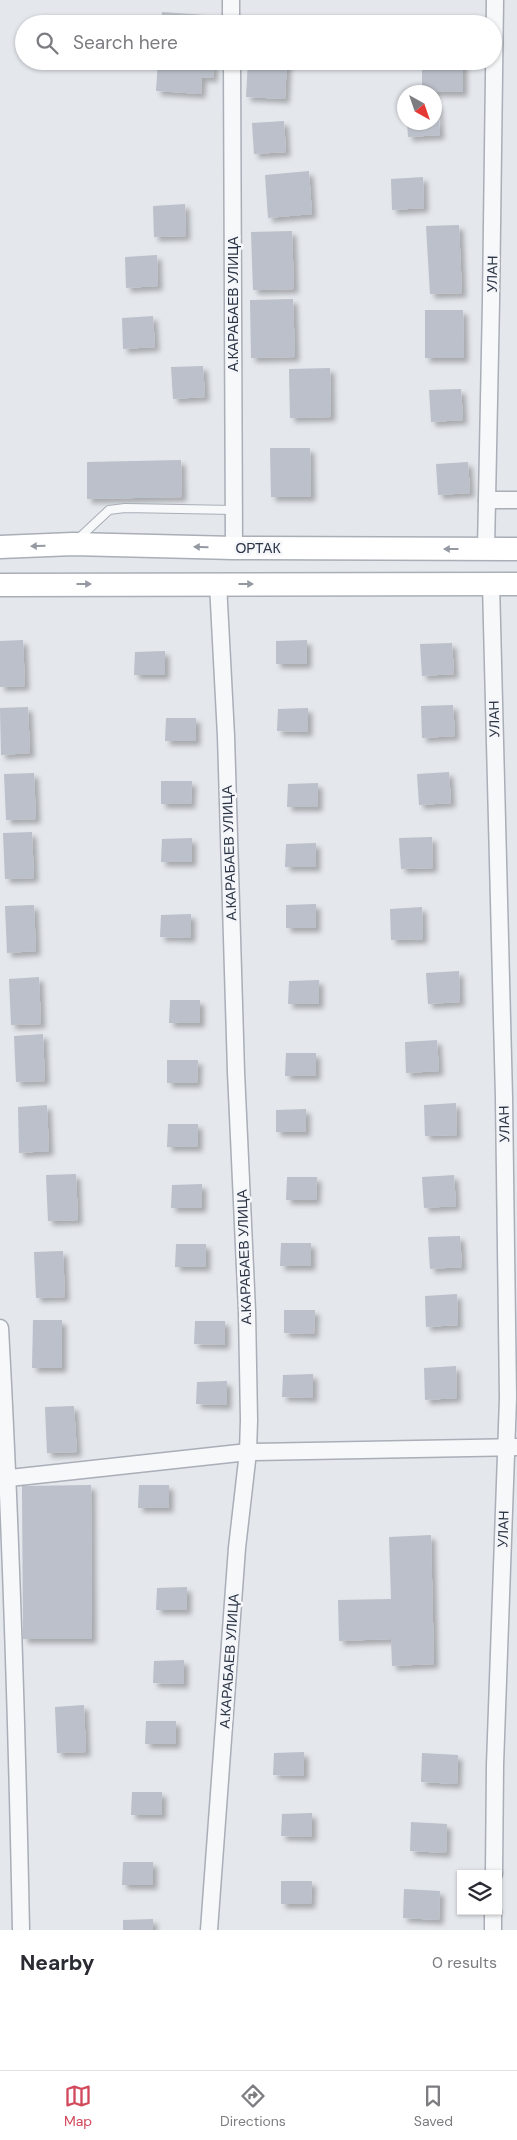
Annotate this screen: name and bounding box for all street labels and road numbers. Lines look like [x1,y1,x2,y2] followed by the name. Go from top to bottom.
[224,236,242,372] street label: А.КАРАБАЕВ УЛИЦА
[483,255,501,293] street label: УЛАН
[235,539,281,557] street label: ОРТАК
[485,700,503,738] street label: УЛАН
[218,784,240,921] street label: А.КАРАБАЕВ УЛИЦА
[495,1105,513,1143] street label: УЛАН
[233,1188,255,1325] street label: А.КАРАБАЕВ УЛИЦА
[493,1510,513,1548] street label: УЛАН
[215,1592,243,1729] street label: А.КАРАБАЕВ УЛИЦА

